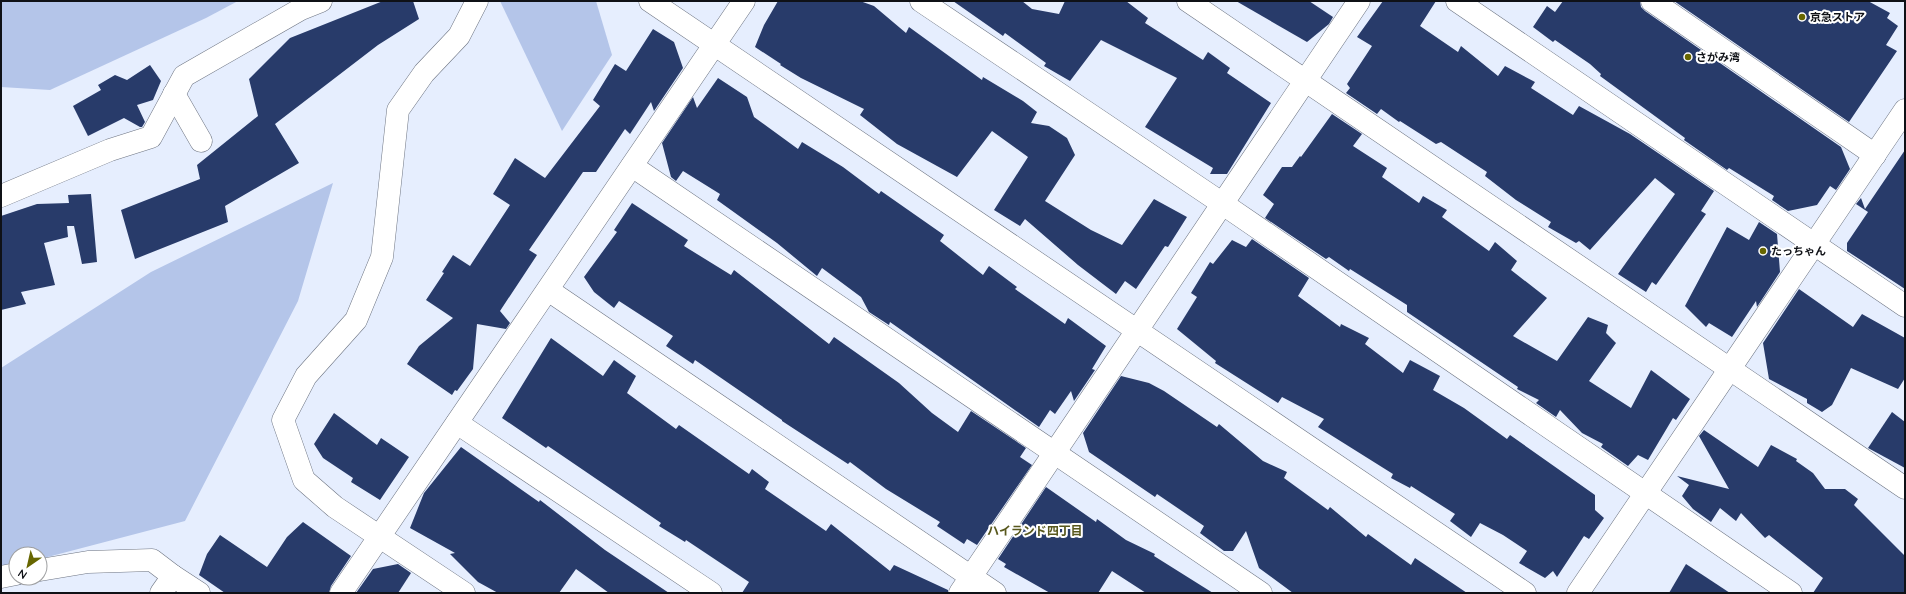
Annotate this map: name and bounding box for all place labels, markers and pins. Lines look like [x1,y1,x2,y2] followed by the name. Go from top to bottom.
[1810,10,1865,24] place label: 京急ストア
[1797,12,1807,22] marker: 京急ストア
[1696,50,1740,64] place label: さがみ湾
[1683,52,1693,62] marker: さがみ湾
[1771,244,1826,258] place label: たっちゃん
[1758,246,1768,256] marker: たっちゃん

